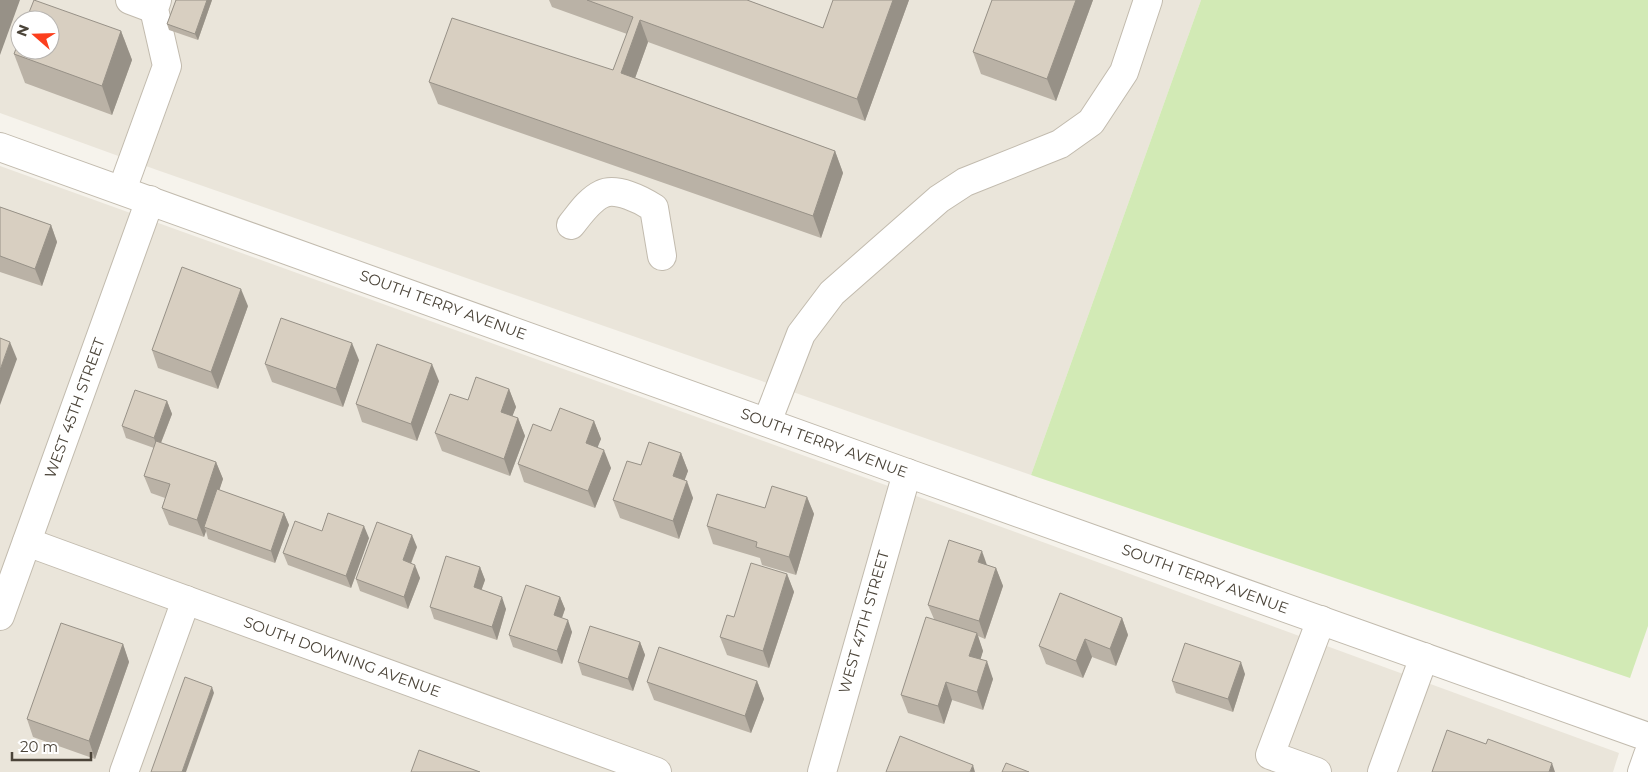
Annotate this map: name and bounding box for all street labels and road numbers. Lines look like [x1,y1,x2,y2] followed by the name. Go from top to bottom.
[357,265,529,344] street label: SOUTH TERRY AVENUE
[40,335,109,481] street label: WEST 45TH STREET
[738,403,910,482] street label: SOUTH TERRY AVENUE
[1119,539,1291,618] street label: SOUTH TERRY AVENUE
[834,548,893,696] street label: WEST 47TH STREET
[241,612,443,701] street label: SOUTH DOWNING AVENUE

